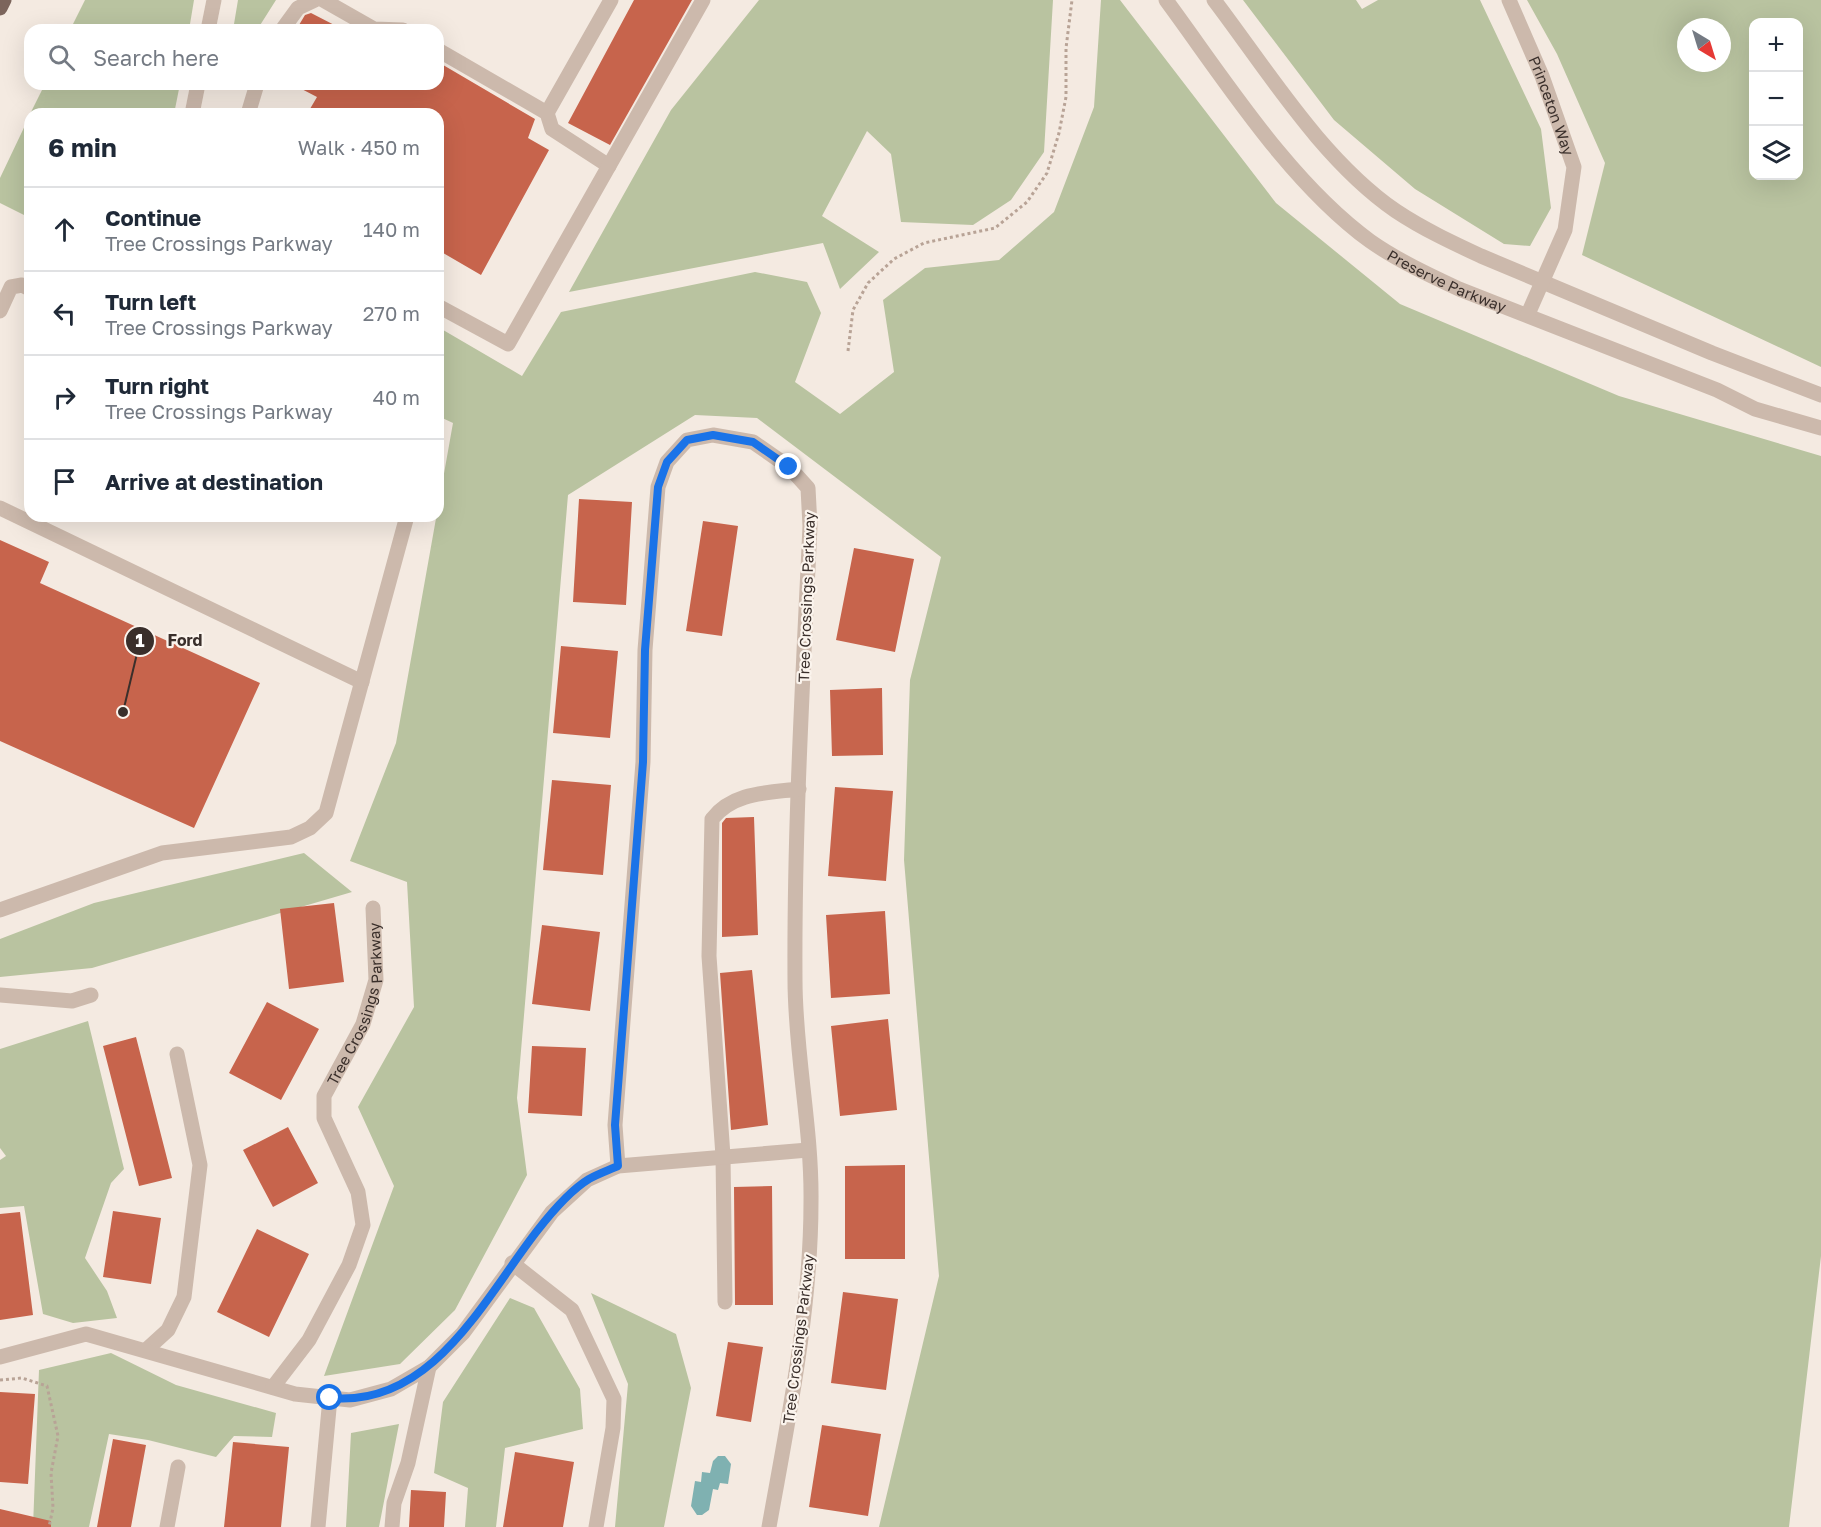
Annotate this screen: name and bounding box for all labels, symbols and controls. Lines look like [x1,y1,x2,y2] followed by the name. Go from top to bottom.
[1677,18,1731,72] north arrow
[1749,18,1803,180] map controls
[1749,18,1803,72] button: +
[24,24,444,90] search box
[45,41,78,74] icon: search
[93,44,219,71] text: Search here
[1525,53,1578,158] street label: Princeton Way
[1749,72,1803,126] button: −
[1749,126,1803,180] button: layers
[48,132,117,163] text: 6 min
[298,135,420,159] text: Walk · 450 m
[105,204,201,231] text: Continue
[48,213,81,246] icon: ahead
[363,217,420,241] text: 140 m
[105,231,333,255] text: Tree Crossings Parkway
[1384,245,1510,316] street label: Preserve Parkway
[105,288,196,315] text: Turn left
[48,297,81,330] icon: left
[363,301,420,325] text: 270 m
[105,315,333,339] text: Tree Crossings Parkway
[105,372,209,399] text: Turn right
[48,381,81,414] icon: right
[373,385,420,409] text: 40 m
[105,399,333,423] text: Tree Crossings Parkway
[775,453,801,479] route end
[48,465,81,498] icon: arrive
[105,468,323,495] text: Arrive at destination
[794,511,818,683] street label: Tree Crossings Parkway
[125,624,214,658] callout: Ford
[135,629,145,651] text: 1
[168,630,203,650] text: Ford
[323,922,385,1088] street label: Tree Crossings Parkway
[779,1253,817,1425] street label: Tree Crossings Parkway
[316,1384,342,1410] route start

